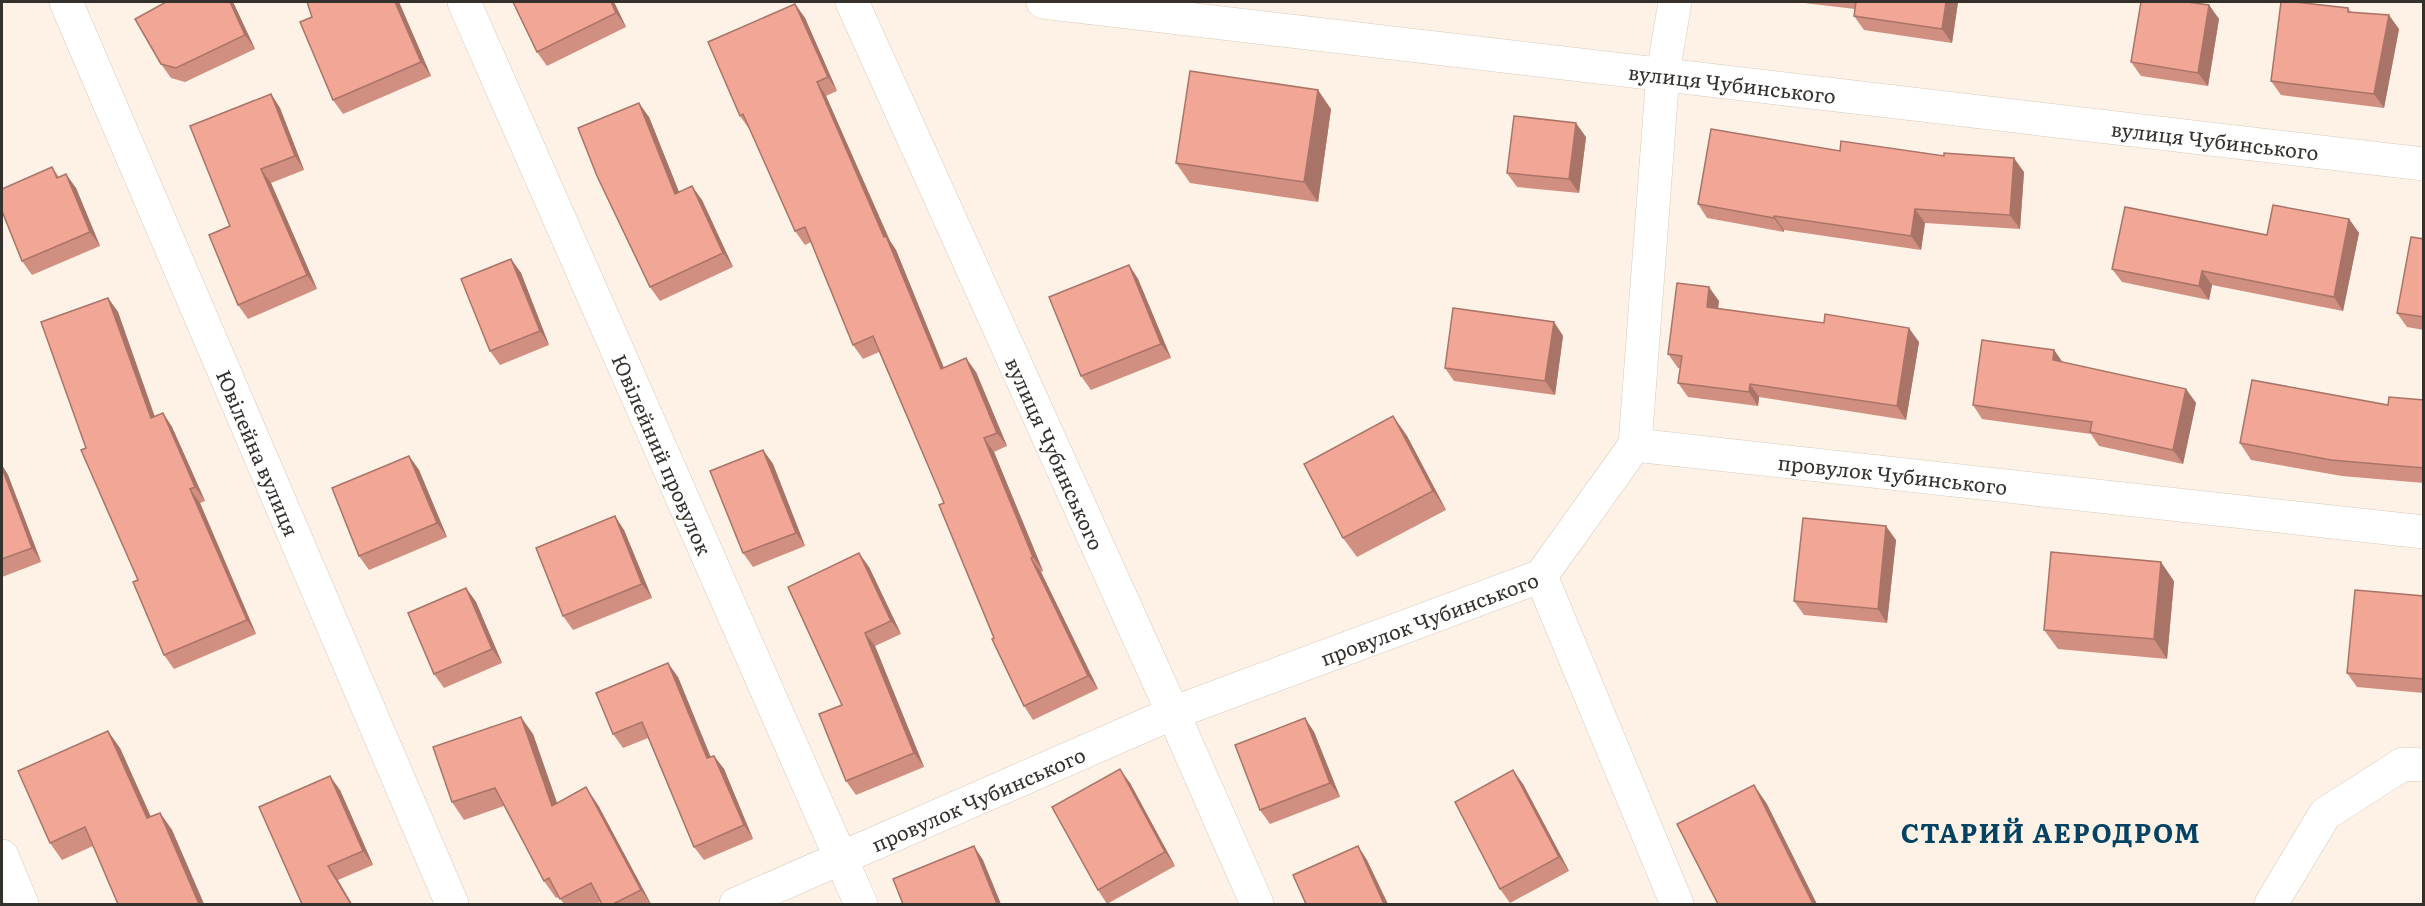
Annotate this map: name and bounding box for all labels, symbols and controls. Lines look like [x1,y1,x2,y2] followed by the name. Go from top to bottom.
[1627,56,1838,110] street label: вулиця Чубинського
[2109,112,2320,167] street label: вулиця Чубинського
[606,349,720,560] street label: Ювілейний провулок
[999,352,1112,555] street label: вулиця Чубинського
[210,365,308,540] street label: Ювілейна вулиця
[1776,446,2009,501] street label: провулок Чубинського
[1316,563,1542,672] street label: провулок Чубинського
[866,738,1090,858] street label: провулок Чубинського
[1901,812,2201,851] district label: СТАРИЙ АЕРОДРОМ

